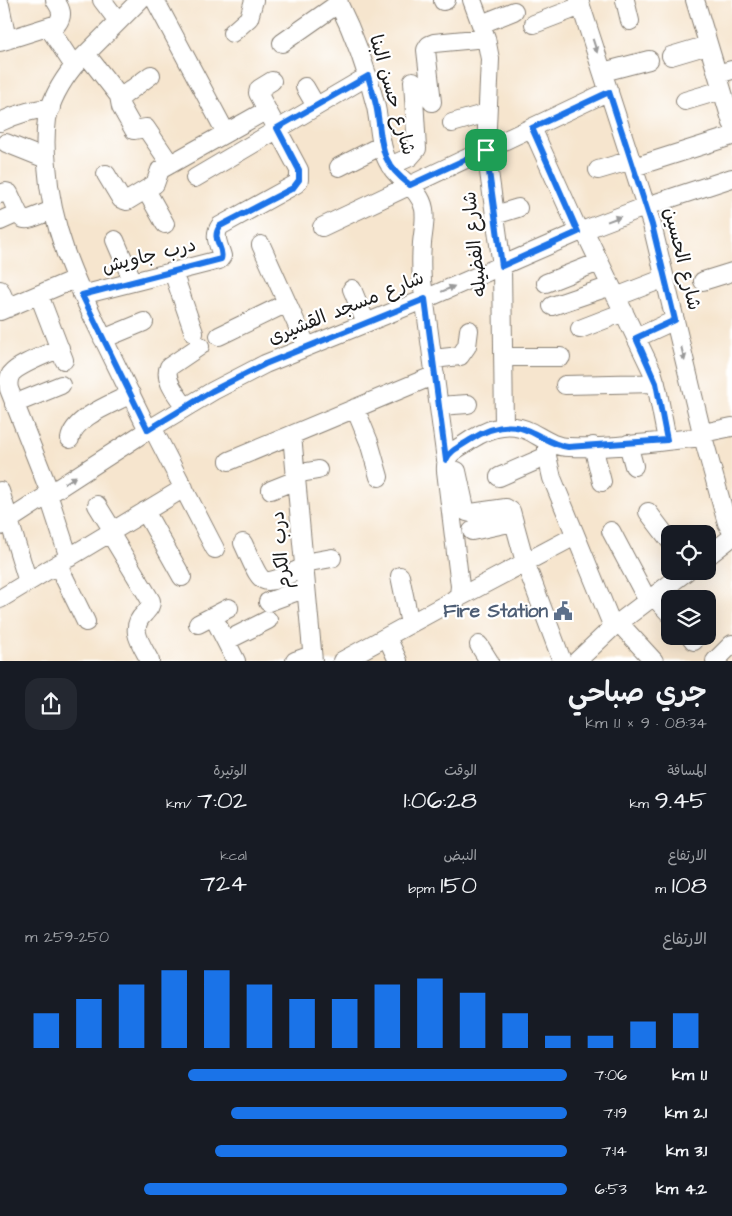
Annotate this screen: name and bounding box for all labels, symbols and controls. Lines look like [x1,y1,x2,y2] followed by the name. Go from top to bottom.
[362,32,422,158] street label: شارع حسن البنا
[591,39,599,54] one-way arrow
[465,129,507,171] pin
[472,136,500,164] icon: arrive
[456,190,494,298] street label: شارع الفضيله
[656,205,708,313] street label: شارع الحسين
[607,215,622,223] one-way arrow
[99,231,199,281] street label: درب جاويش
[264,264,428,352] street label: شارع مسجد القشيرى
[441,284,455,292] one-way arrow
[679,346,687,361] one-way arrow
[63,475,76,484] one-way arrow
[264,510,298,590] street label: درب الكرم
[661,525,716,645] map controls
[661,525,716,580] button: locate
[661,590,716,645] button: layers
[443,598,548,625] place label: Fire Station
[552,600,574,622] public building icon: Fire Station
[568,673,707,712] text: جري صباحي
[25,678,77,730] button: share
[585,712,707,734] text: 08:34 · 9 × 1.1 km
[213,761,247,781] text: الوتيرة
[444,761,477,781] text: الوقت
[667,761,707,781] text: المسافة
[197,783,247,818] text: 7:02
[403,783,477,818] text: 1:06:28
[655,783,707,818] text: 9.45
[166,794,197,814] text: /km
[629,794,655,814] text: km
[220,846,247,866] text: kcal
[444,846,477,866] text: النبض
[668,846,707,866] text: الارتفاع
[200,866,247,901] text: 724
[440,868,477,903] text: 150
[672,868,707,903] text: 108
[408,879,440,899] text: bpm
[655,879,672,899] text: m
[25,926,109,948] text: 250–259 m
[662,928,707,950] text: الارتفاع
[594,1064,627,1086] text: 7:06
[672,1064,707,1086] text: 1.1 km
[603,1102,627,1124] text: 7:19
[665,1102,707,1124] text: 2.1 km
[602,1140,627,1162] text: 7:14
[666,1140,707,1162] text: 3.1 km
[595,1178,627,1200] text: 6:53
[656,1178,707,1200] text: 4.2 km

